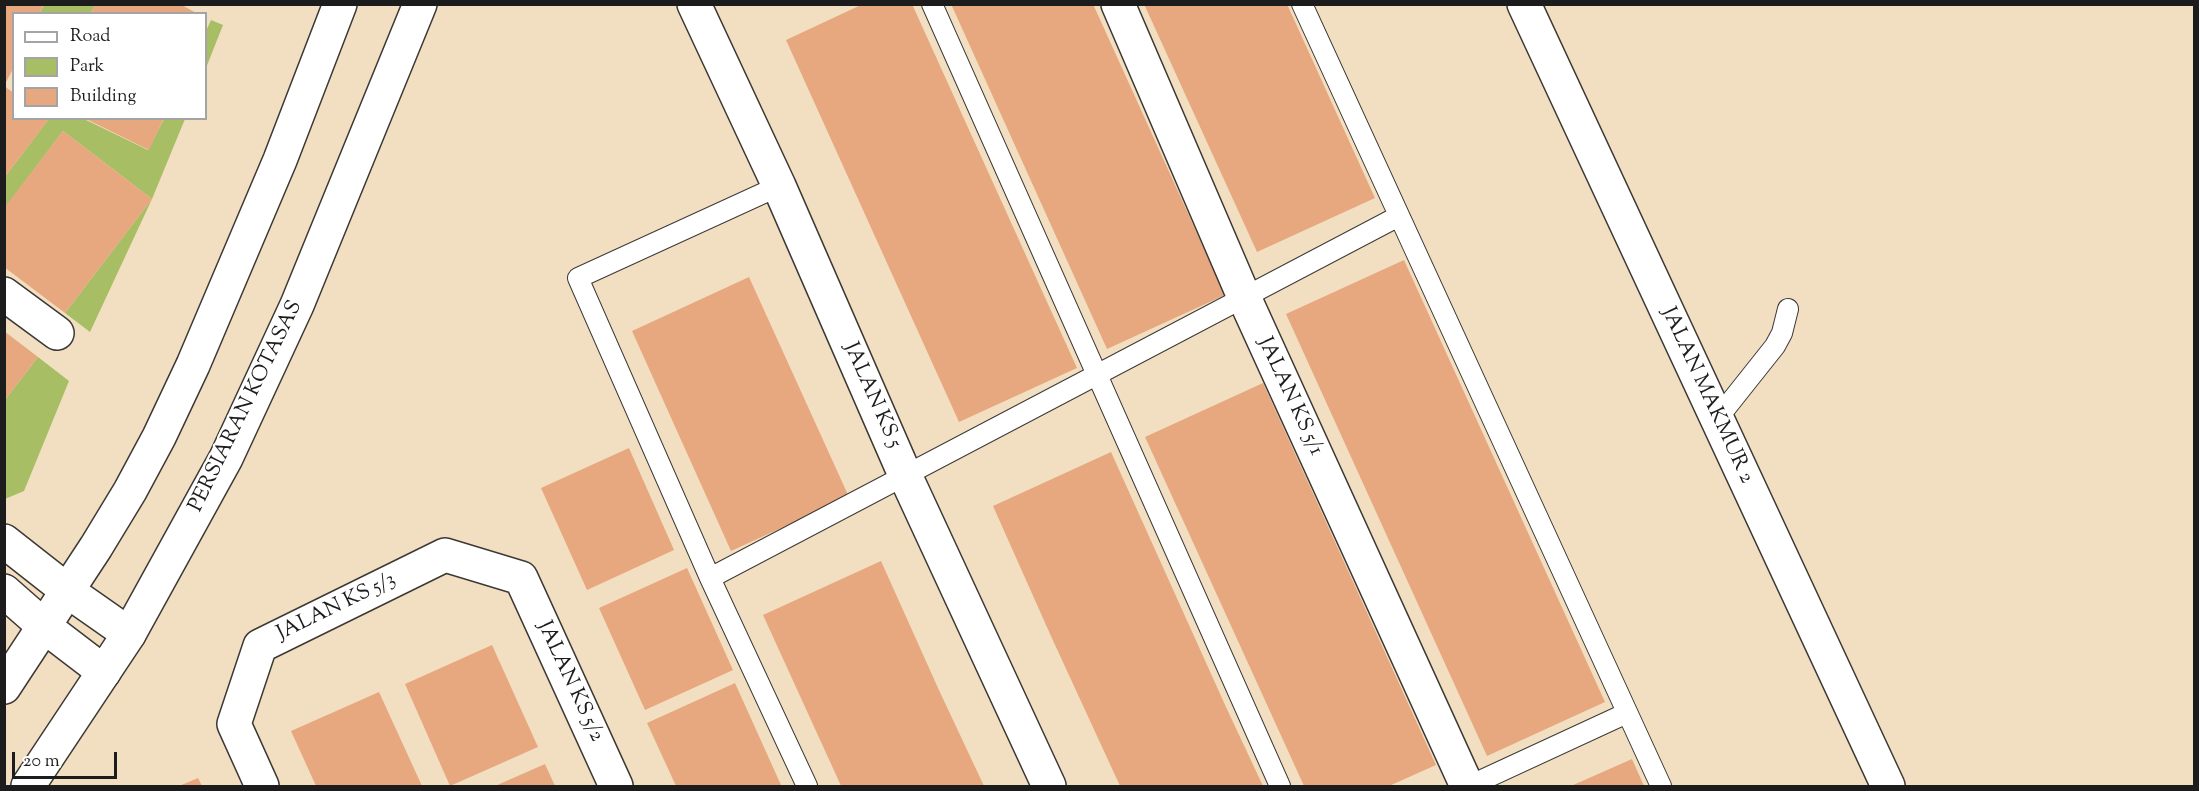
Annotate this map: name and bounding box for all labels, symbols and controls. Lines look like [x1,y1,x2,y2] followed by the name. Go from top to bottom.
[12,12,207,120] legend
[70,24,110,50] text: Road
[70,54,104,80] text: Park
[70,84,136,110] text: Building
[185,297,309,517] street label: PERSIARAN KOTASAS
[1654,304,1758,488] street label: JALAN MAKMUR 2
[1251,334,1327,460] street label: JALAN KS 5/1
[836,339,906,453] street label: JALAN KS 5
[274,568,400,648] street label: JALAN KS 5/3
[530,618,608,746] street label: JALAN KS 5/2
[15,740,120,778] scale bar
[23,749,60,775] text: 20 m

